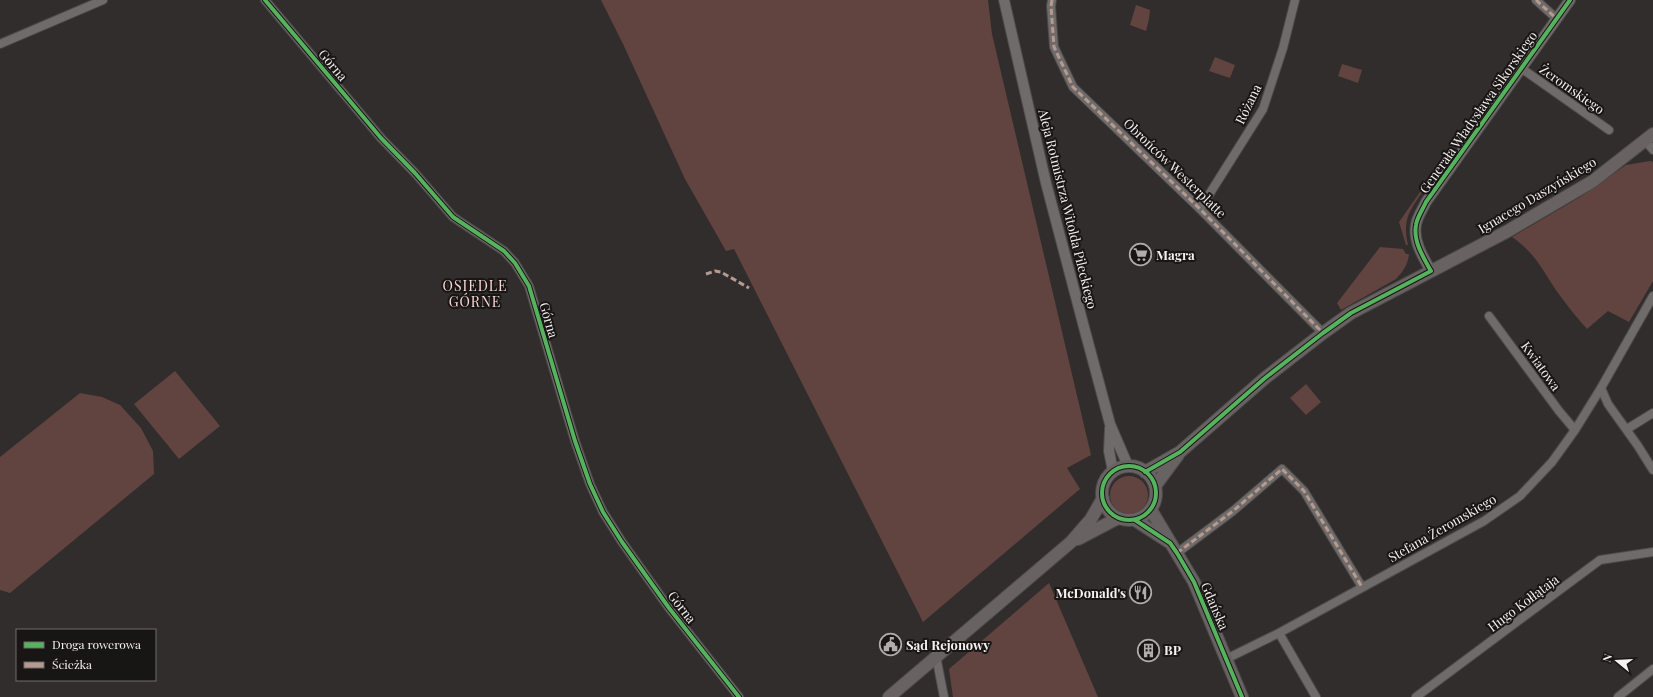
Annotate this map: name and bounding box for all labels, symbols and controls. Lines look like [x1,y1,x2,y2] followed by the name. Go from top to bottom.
[1415,27,1540,196] street label: Generała Władysława Sikorskiego
[315,45,352,84] street label: Górna
[1536,60,1608,117] street label: Żeromskiego
[1231,81,1265,127] street label: Różana
[1035,106,1102,311] street label: Aleja Rotmistrza Witolda Pileckiego
[1120,114,1231,221] street label: Obrońców Westerplatte
[1475,153,1599,237] street label: Ignacego Daszyńskiego
[1127,242,1153,268] supermarket icon: Magra
[1156,246,1195,263] place label: Magra
[443,276,507,311] district label: OSIEDLE GÓRNE
[536,300,563,340] street label: Górna
[1518,338,1565,394] street label: Kwiatowa
[1385,490,1499,565] street label: Stefana Żeromskiego
[1484,570,1562,635] street label: Hugo Kołłątaja
[1198,579,1233,633] street label: Gdańska
[1128,580,1154,606] restaurant icon: McDonald's
[1055,584,1126,601] place label: McDonald's
[665,587,701,627] street label: Górna
[16,629,156,681] legend
[877,632,903,658] public building icon: Sąd Rejonowy
[52,636,141,652] text: Droga rowerowa
[906,636,990,653] place label: Sąd Rejonowy
[1135,637,1161,663] building icon: BP
[1164,641,1182,658] place label: BP
[1597,641,1637,681] north arrow
[1599,652,1615,664] text: N
[52,656,92,672] text: Ścieżka

